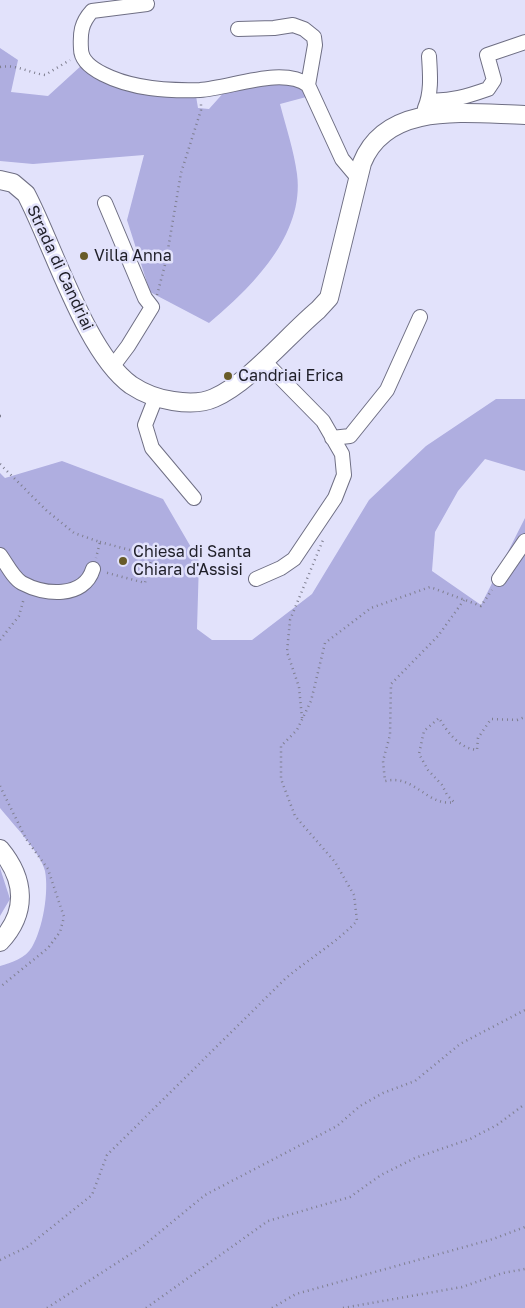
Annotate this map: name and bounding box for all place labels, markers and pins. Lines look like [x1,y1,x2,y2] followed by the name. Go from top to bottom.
[94,246,172,266] place label: Villa Anna
[78,250,90,262] marker: Villa Anna
[238,366,344,386] place label: Candriai Erica
[222,370,234,382] marker: Candriai Erica
[133,542,251,580] place label: Chiesa di Santa Chiara d'Assisi
[117,555,129,567] marker: Chiesa di Santa Chiara d'Assisi

